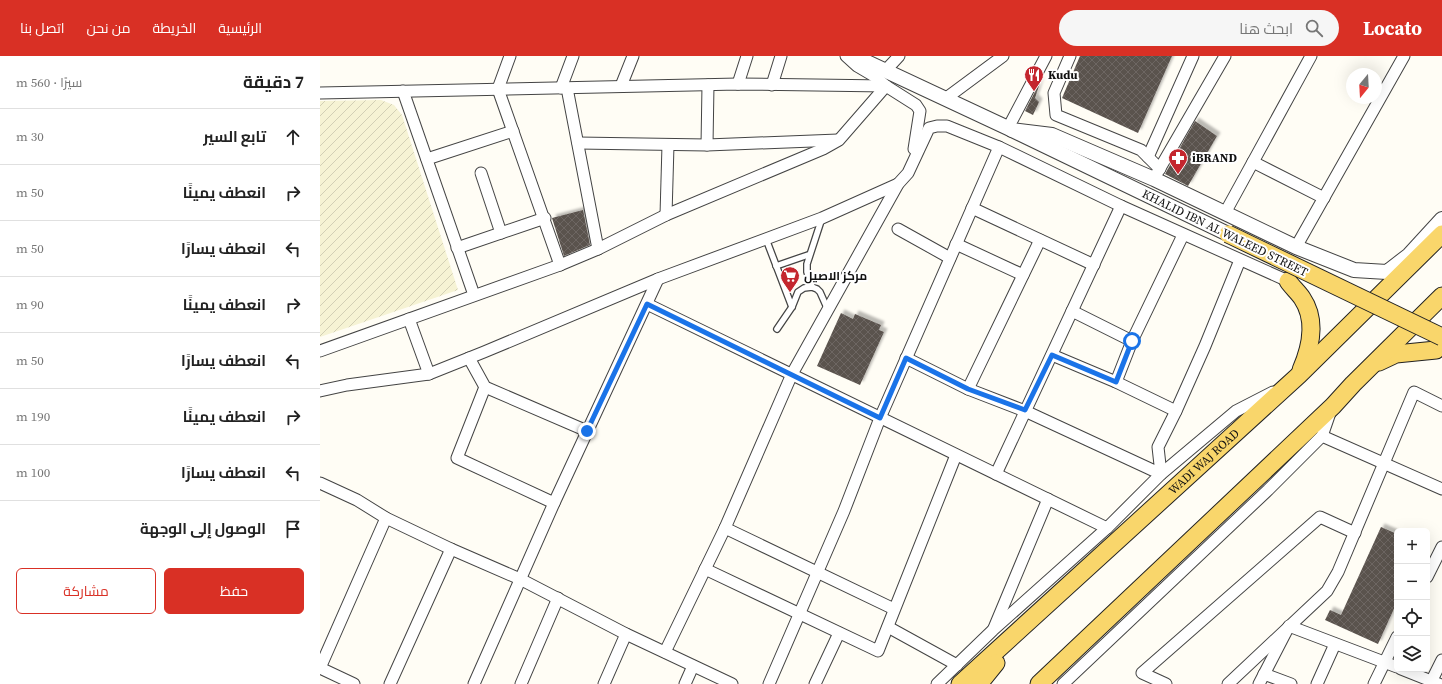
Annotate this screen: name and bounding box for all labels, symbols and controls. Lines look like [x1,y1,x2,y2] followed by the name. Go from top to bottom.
[1059,10,1339,46] search box
[1363,15,1422,41] text: Locato
[1303,17,1325,39] icon: search
[20,18,64,38] text: اتصل بنا
[86,18,131,38] text: من نحن
[153,18,196,38] text: الخريطة
[218,18,262,38] text: الرئيسية
[1239,18,1293,39] text: ابحث هنا
[1023,64,1045,92] restaurant icon: Kudu
[1048,67,1078,83] place label: Kudu
[1346,68,1382,104] north arrow
[243,70,304,94] text: 7 دقيقة
[16,74,82,91] text: سيرًا · 560 m
[203,126,266,147] text: تابع السير
[282,126,304,148] icon: ahead
[16,128,44,145] text: 30 m
[1167,147,1189,175] pharmacy icon: iBRAND
[1192,150,1237,166] place label: iBRAND
[183,182,266,203] text: انعطف يمينًا
[282,182,304,204] icon: right
[16,184,44,201] text: 50 m
[1140,186,1311,280] street label: KHALID IBN AL WALEED STREET
[181,238,266,259] text: انعطف يسارًا
[282,238,304,260] icon: left
[16,240,44,257] text: 50 m
[779,265,801,293] supermarket icon: مركز الاصيل
[804,268,867,284] place label: مركز الاصيل
[183,294,266,315] text: انعطف يمينًا
[282,294,304,316] icon: right
[16,296,44,313] text: 90 m
[1123,332,1141,350] route start
[181,350,266,371] text: انعطف يسارًا
[282,350,304,372] icon: left
[16,352,44,369] text: 50 m
[183,406,266,427] text: انعطف يمينًا
[282,406,304,428] icon: right
[16,408,50,425] text: 190 m
[578,422,596,440] route end
[1165,425,1243,498] street label: WADI WAJ ROAD
[181,462,266,483] text: انعطف يسارًا
[282,462,304,484] icon: left
[16,464,50,481] text: 100 m
[140,518,266,539] text: الوصول إلى الوجهة
[282,518,304,540] icon: arrive
[1394,528,1430,672] map controls
[1394,528,1430,564] button: +
[1394,564,1430,600] button: −
[16,568,156,614] button: مشاركة
[164,568,304,614] button: حفظ
[1394,600,1430,636] button: locate
[1394,636,1430,672] button: layers

